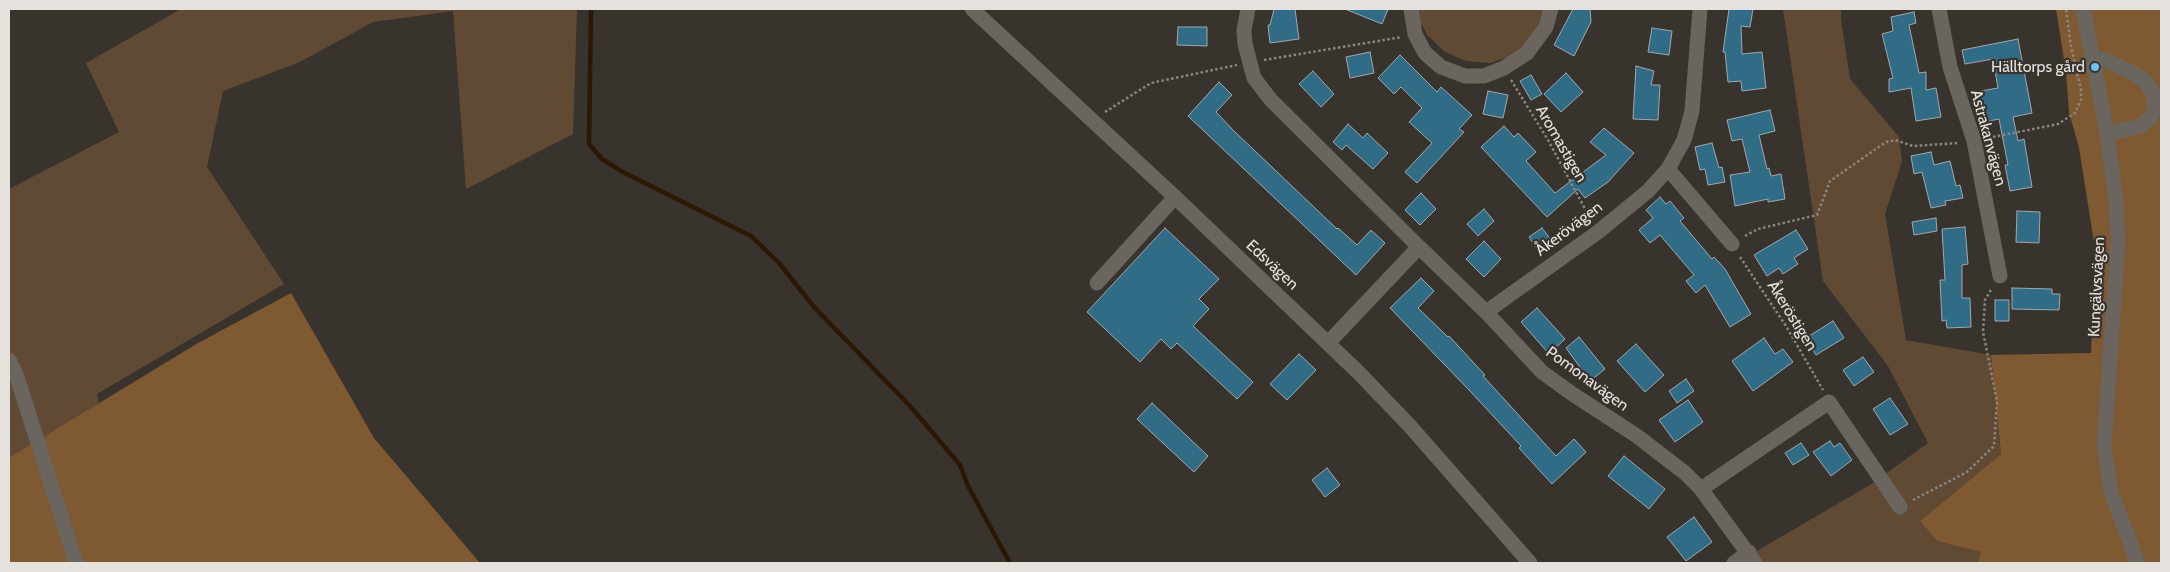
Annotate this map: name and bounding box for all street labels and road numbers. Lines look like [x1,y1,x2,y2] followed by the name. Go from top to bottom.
[1966,88,2010,188] street label: Astrakanvägen
[1531,102,1591,186] street label: Aromastigen
[1532,198,1606,260] street label: Åkerövägen
[1242,236,1302,294] street label: Edsvägen
[2085,236,2109,338] street label: Kungälvsvägen
[1763,277,1821,355] street label: Åkeröstigen
[1542,343,1632,415] street label: Pomonavägen

